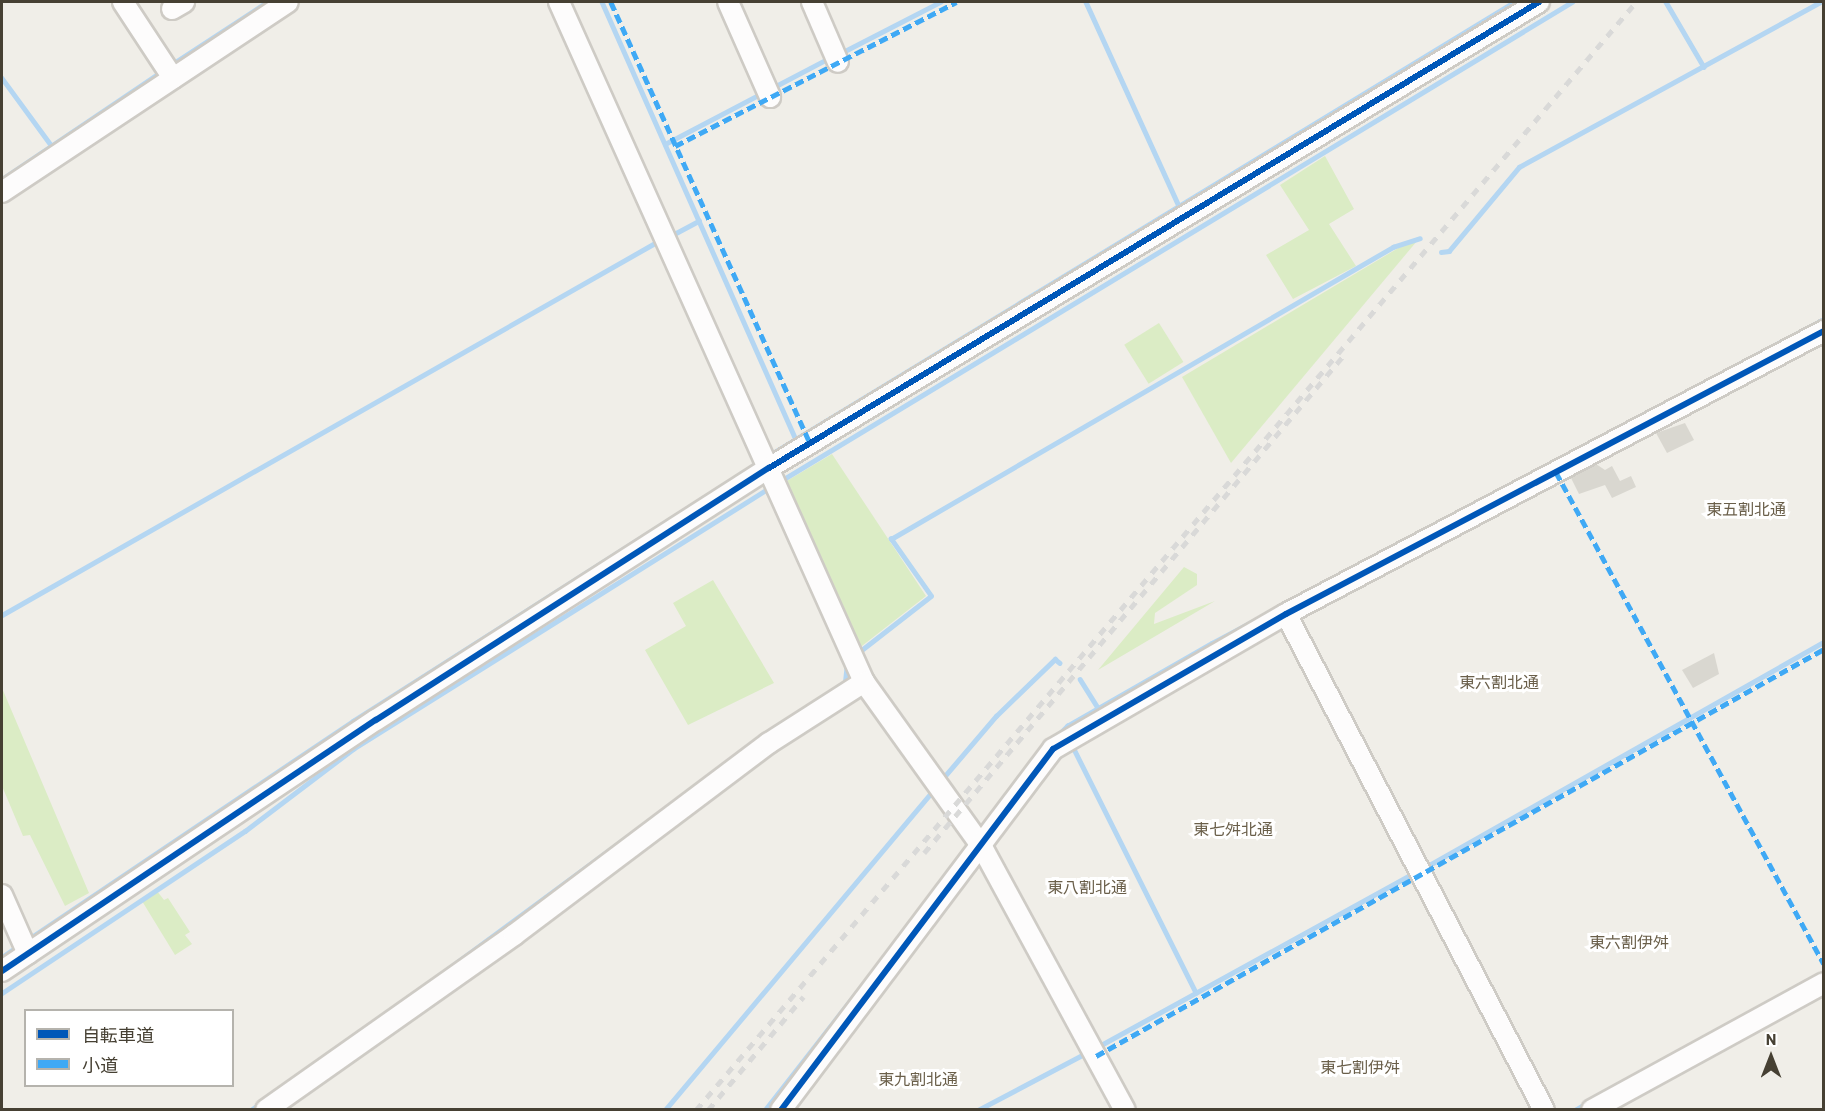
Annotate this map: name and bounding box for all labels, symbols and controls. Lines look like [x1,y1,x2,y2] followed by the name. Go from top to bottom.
[1706,499,1786,519] district label: 東五割北通
[1459,672,1539,692] district label: 東六割北通
[1193,819,1273,839] district label: 東七舛北通
[1047,877,1127,897] district label: 東八割北通
[1589,932,1669,952] district label: 東六割伊舛
[24,1009,234,1087] legend
[82,1024,154,1046] text: 自転車道
[1741,1027,1801,1087] north arrow
[1766,1029,1776,1048] text: N
[82,1054,118,1076] text: 小道
[1320,1057,1400,1077] district label: 東七割伊舛
[878,1069,958,1089] district label: 東九割北通

